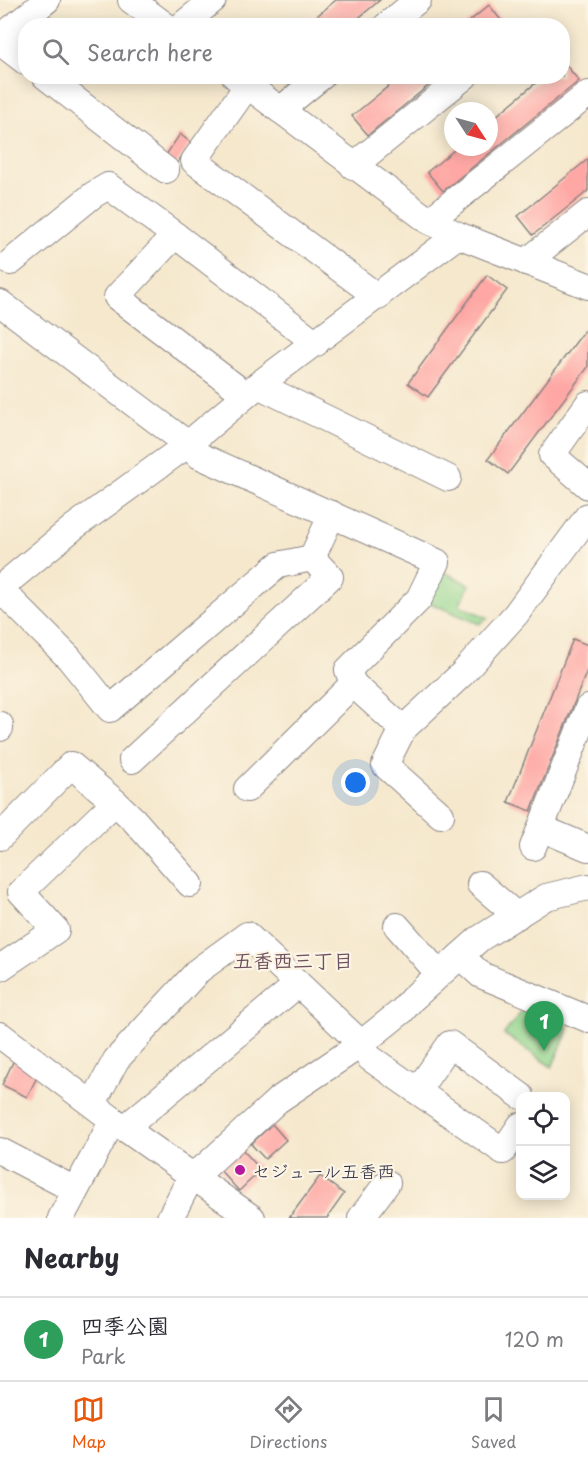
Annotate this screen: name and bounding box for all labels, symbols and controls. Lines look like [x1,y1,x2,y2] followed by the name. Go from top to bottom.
[18,18,570,84] search box
[39,35,72,68] icon: search
[87,35,213,68] text: Search here
[444,102,498,156] north arrow
[341,768,370,797] your location
[233,945,353,975] district label: 五香西三丁目
[524,1002,564,1051] pin: 1
[516,1092,570,1200] map controls
[516,1092,570,1146] button: locate
[516,1146,570,1200] button: layers
[252,1157,395,1184] place label: セジュール五香西
[233,1163,247,1177] marker: セジュール五香西
[24,1238,119,1277] text: Nearby
[81,1308,169,1341] text: 四季公園
[39,1324,48,1354] text: 1
[505,1324,564,1354] text: 120 m
[81,1341,126,1371] text: Park
[72,1393,106,1453] tab: Map
[249,1393,327,1453] tab: Directions
[471,1393,516,1453] tab: Saved

